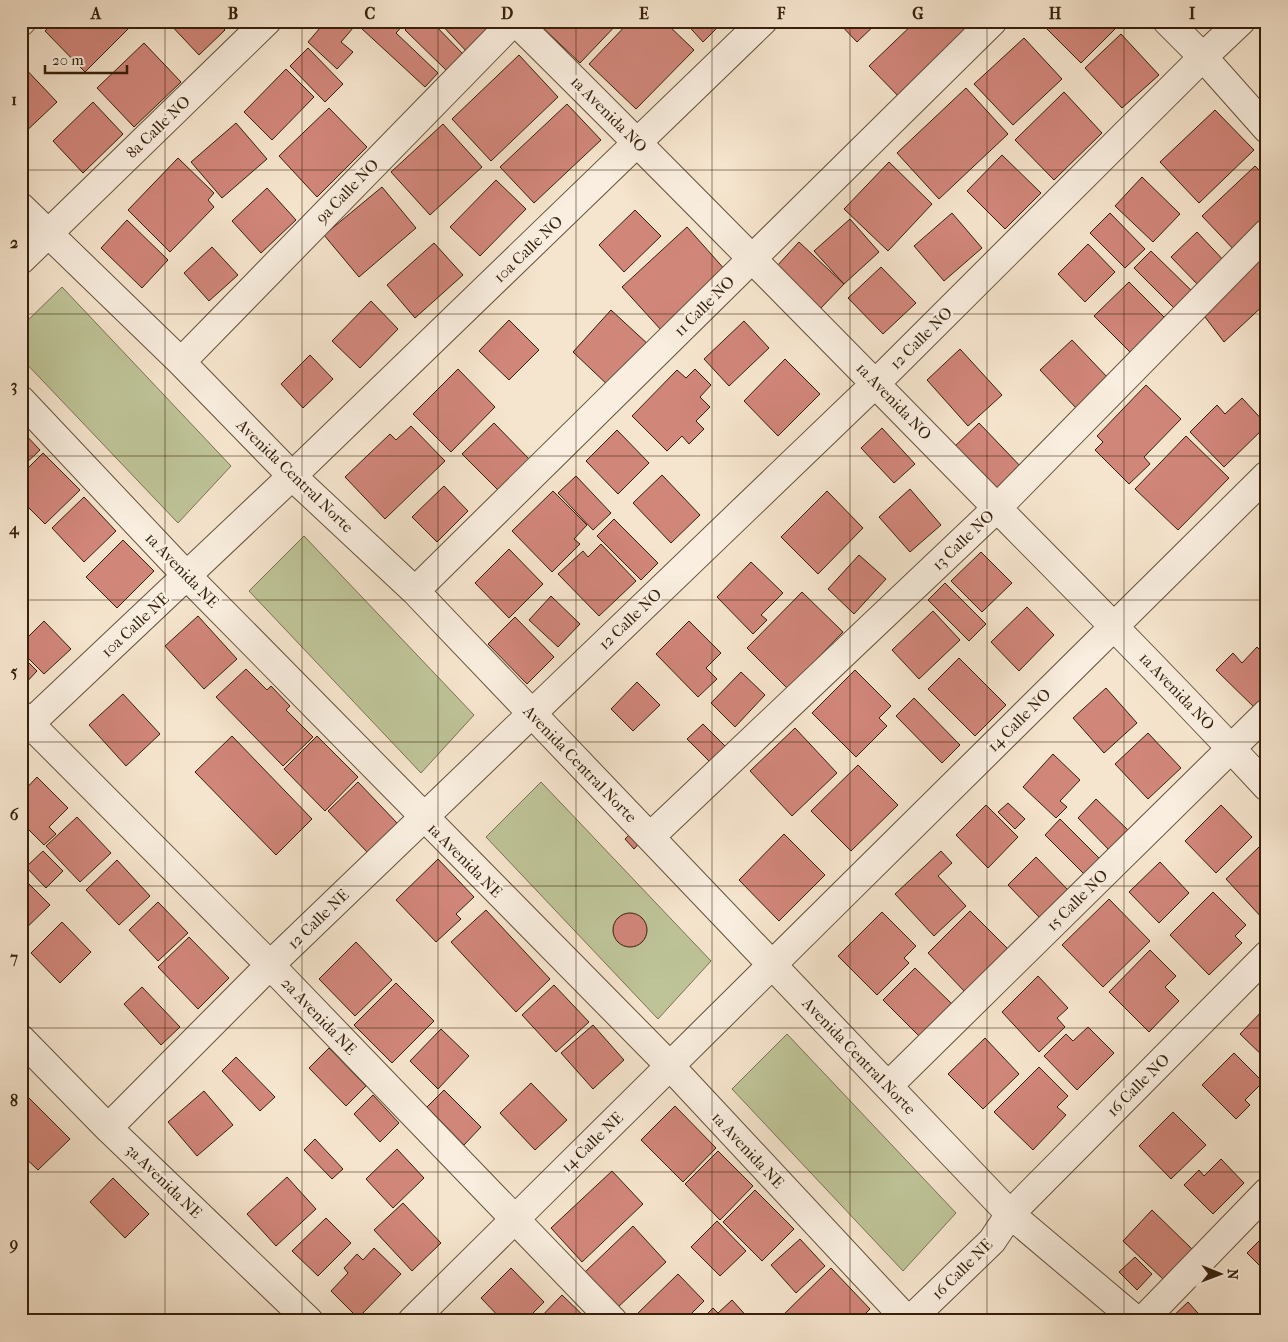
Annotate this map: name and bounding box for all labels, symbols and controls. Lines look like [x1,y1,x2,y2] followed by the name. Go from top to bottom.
[90,4,102,23] text: A
[228,4,238,23] text: B
[365,4,376,23] text: C
[501,4,513,23] text: D
[639,4,649,23] text: E
[776,4,786,23] text: F
[912,4,924,23] text: G
[1049,4,1062,23] text: H
[1189,4,1196,23] text: I
[45,42,128,74] scale bar
[52,51,84,69] text: 20 m
[567,72,651,156] street label: 1a Avenida NO
[11,90,17,109] text: 1
[122,92,194,162] street label: 8a Calle NO
[312,155,382,227] street label: 9a Calle NO
[490,212,566,286] street label: 10a Calle NO
[10,233,18,252] text: 2
[670,272,738,340] street label: 11 Calle NO
[886,303,956,373] street label: 12 Calle NO
[852,358,936,444] street label: 1a Avenida NO
[11,376,17,396] text: 3
[232,415,357,537] street label: Avenida Central Norte
[928,506,998,574] street label: 13 Calle NO
[8,519,20,539] text: 4
[141,528,223,612] street label: 1a Avenida NE
[595,584,665,654] street label: 12 Calle NO
[97,589,173,661] street label: 10a Calle NE
[1135,648,1219,734] street label: 1a Avenida NO
[11,662,18,681] text: 5
[983,684,1055,756] street label: 14 Calle NO
[519,701,641,826] street label: Avenida Central Norte
[10,805,19,824] text: 6
[424,819,506,901] street label: 1a Avenida NE
[1042,865,1112,935] street label: 15 Calle NO
[284,885,353,953] street label: 12 Calle NE
[9,948,18,967] text: 7
[277,973,361,1059] street label: 2a Avenida NE
[798,993,920,1118] street label: Avenida Central Norte
[1103,1050,1173,1120] street label: 16 Calle NO
[10,1091,18,1110] text: 8
[557,1108,627,1176] street label: 14 Calle NE
[708,1108,788,1192] street label: 1a Avenida NE
[122,1140,206,1222] street label: 3a Avenida NE
[9,1234,18,1254] text: 9
[928,1235,996,1303] street label: 16 Calle NE
[1196,1250,1246,1300] north arrow
[1224,1269,1241,1280] text: N

